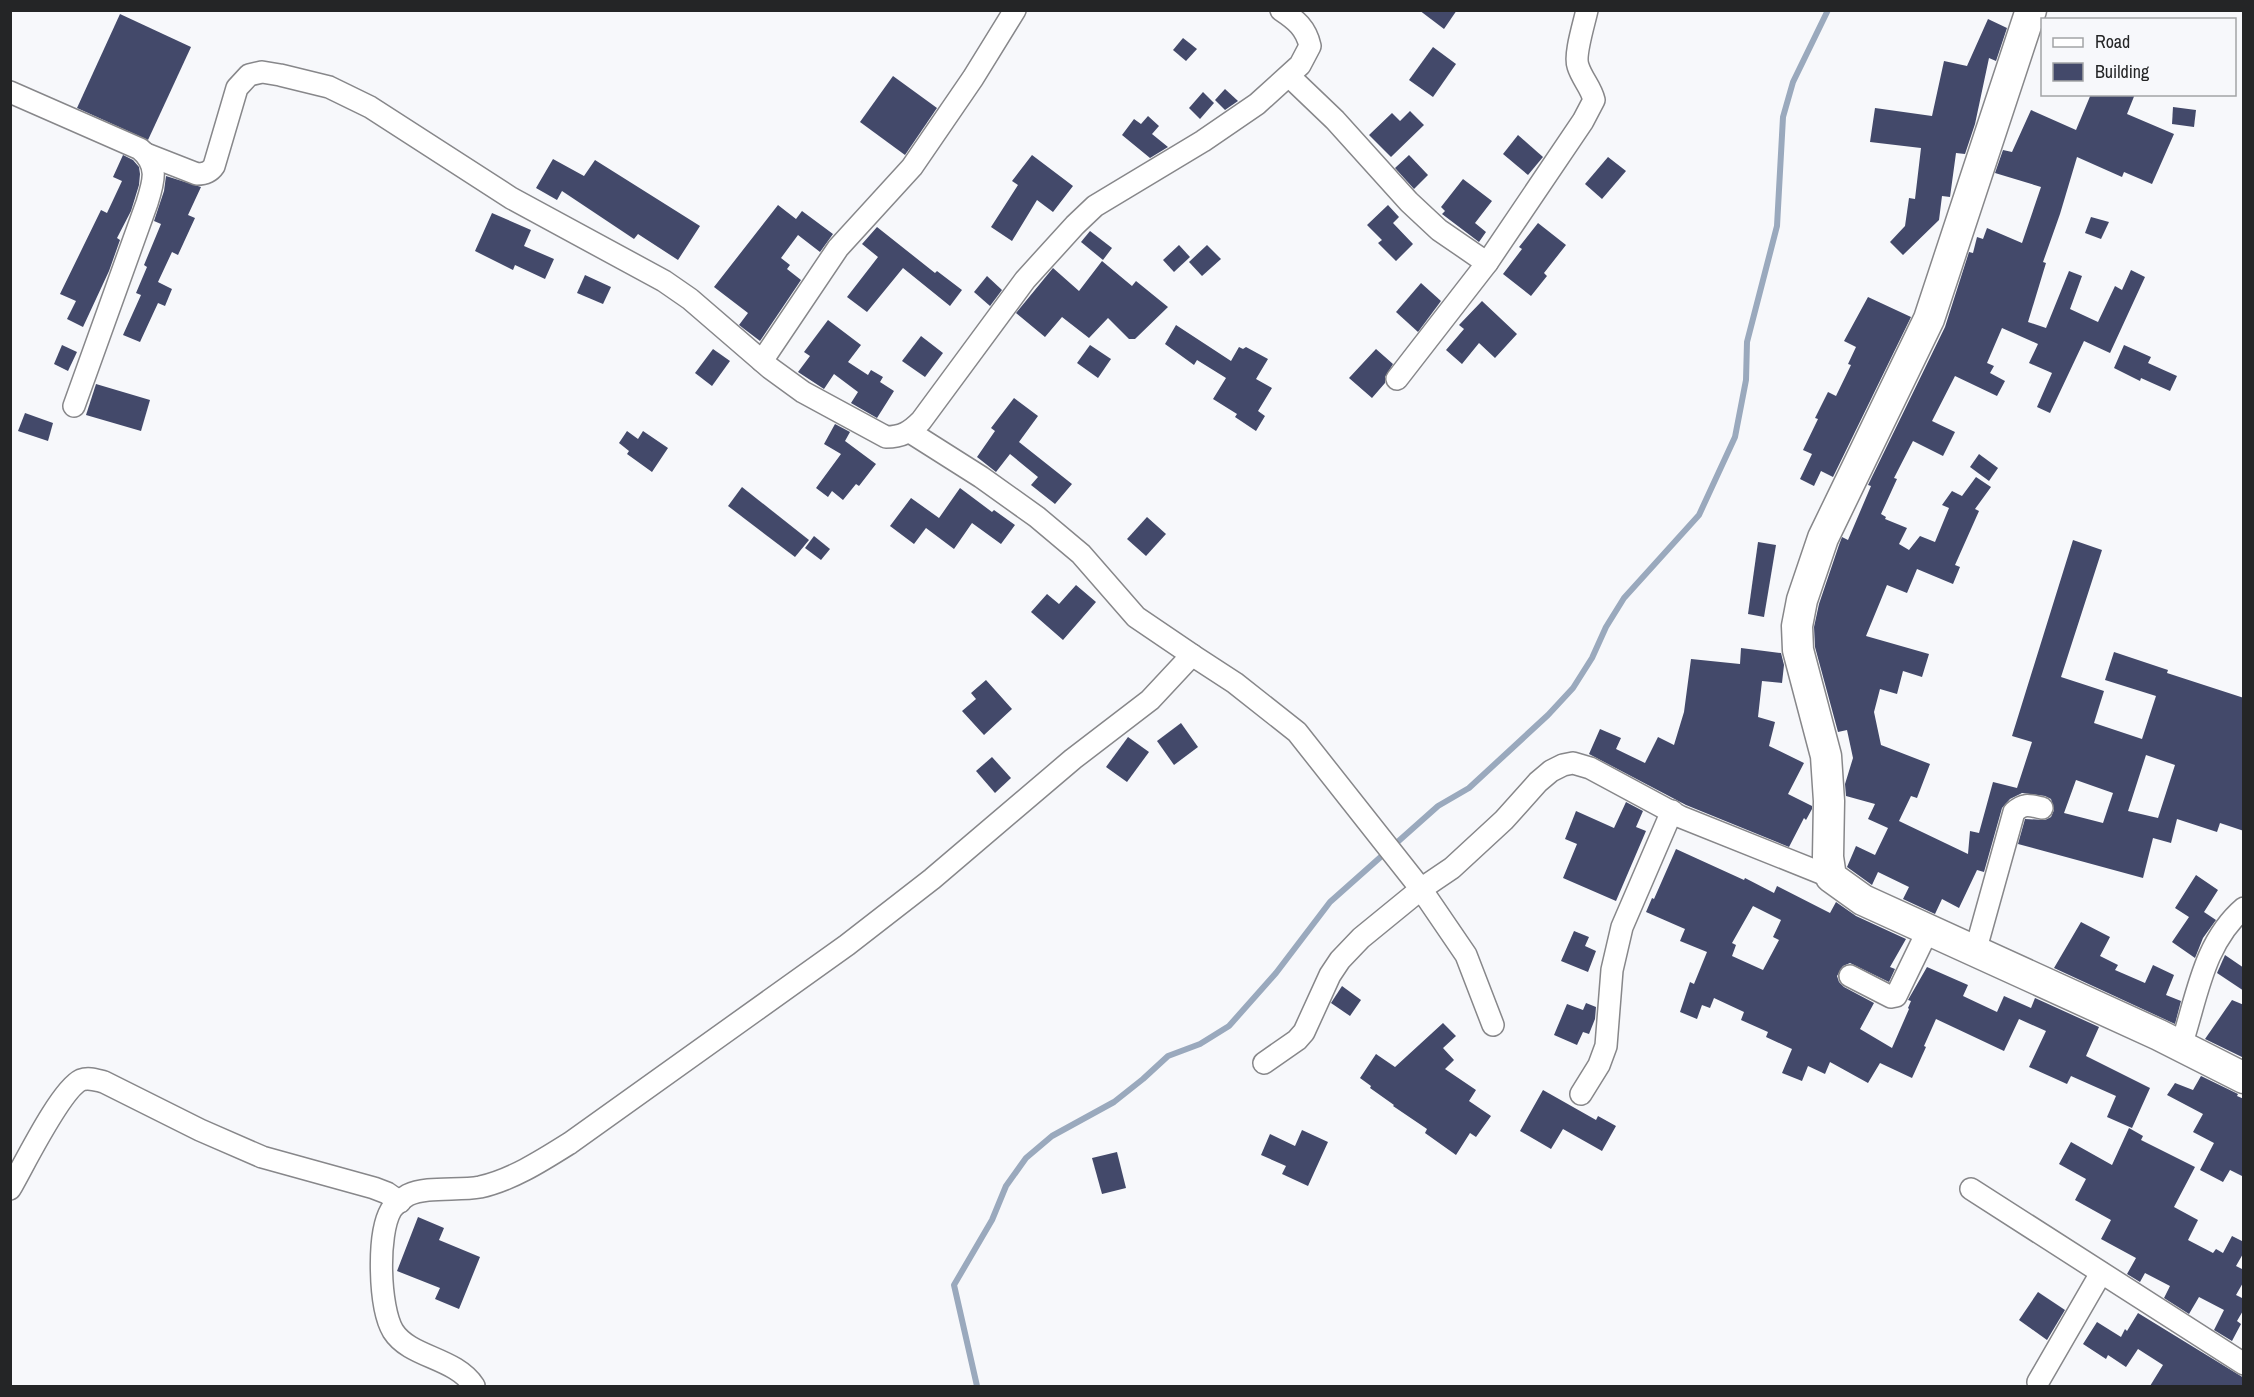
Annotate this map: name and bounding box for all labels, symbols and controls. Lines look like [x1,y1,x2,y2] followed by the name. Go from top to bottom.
[2041,18,2236,96] legend
[2095,29,2130,54] text: Road
[2095,59,2150,84] text: Building

